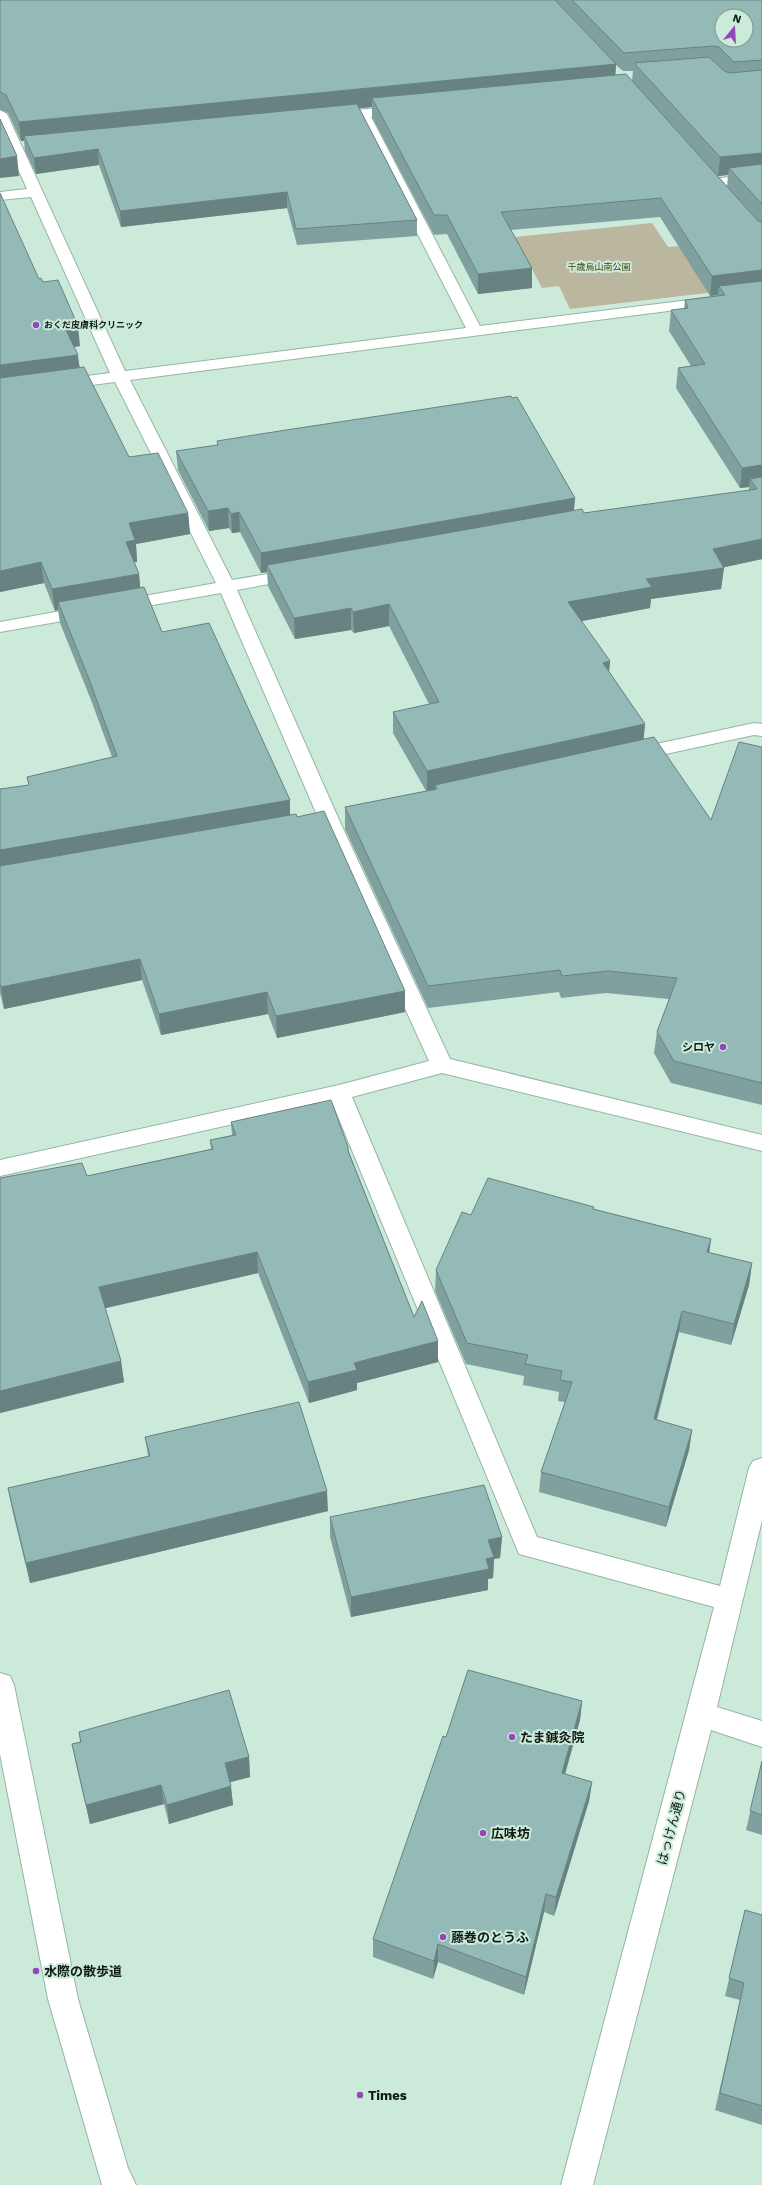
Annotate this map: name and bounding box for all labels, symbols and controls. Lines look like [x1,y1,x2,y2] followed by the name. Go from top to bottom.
[714,8,754,48] north arrow
[731,12,743,26] text: N
[567,262,631,272] park label: 千歳烏山南公園
[31,320,41,330] marker: おくだ皮膚科クリニック
[44,320,143,330] place label: おくだ皮膚科クリニック
[682,1041,715,1054] place label: シロヤ
[718,1042,728,1052] marker: シロヤ
[520,1730,585,1745] place label: たま鍼灸院
[507,1732,517,1742] marker: たま鍼灸院
[654,1788,689,1867] street label: はっけん通り
[491,1826,530,1841] place label: 広味坊
[478,1828,488,1838] marker: 広味坊
[451,1930,529,1945] place label: 藤巻のとうふ
[438,1932,448,1942] marker: 藤巻のとうふ
[44,1964,122,1979] place label: 水際の散歩道
[31,1966,41,1976] marker: 水際の散歩道
[368,2088,407,2103] place label: Times
[355,2090,365,2100] marker: Times

